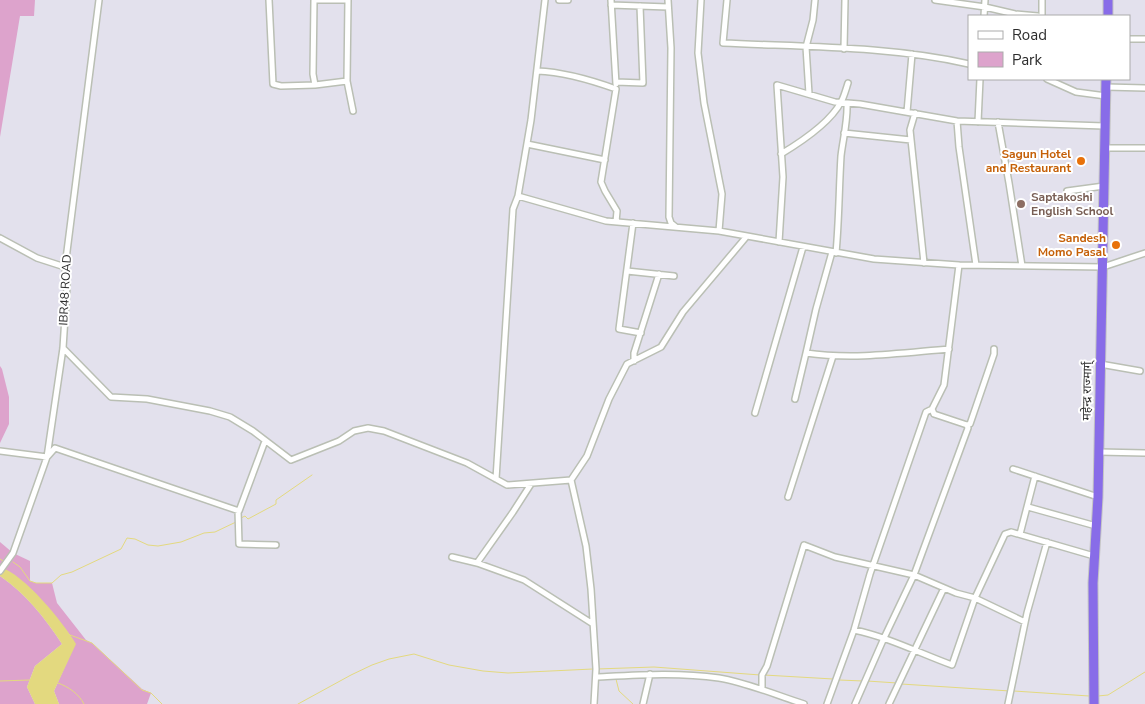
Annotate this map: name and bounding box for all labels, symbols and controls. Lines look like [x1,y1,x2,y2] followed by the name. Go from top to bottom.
[968,15,1130,80] legend
[1012,25,1047,45] text: Road
[1012,50,1042,70] text: Park
[986,146,1071,176] place label: Sagun Hotel and Restaurant
[1075,155,1087,167] marker: Sagun Hotel and Restaurant
[1031,189,1114,219] place label: Saptakoshi English School
[1015,198,1027,210] marker: Saptakoshi English School
[1038,230,1106,260] place label: Sandesh Momo Pasal
[1110,239,1122,251] marker: Sandesh Momo Pasal
[55,254,75,326] street label: IBR48 ROAD
[1078,360,1096,420] street label: महेन्द्र राज्मार्ग्

